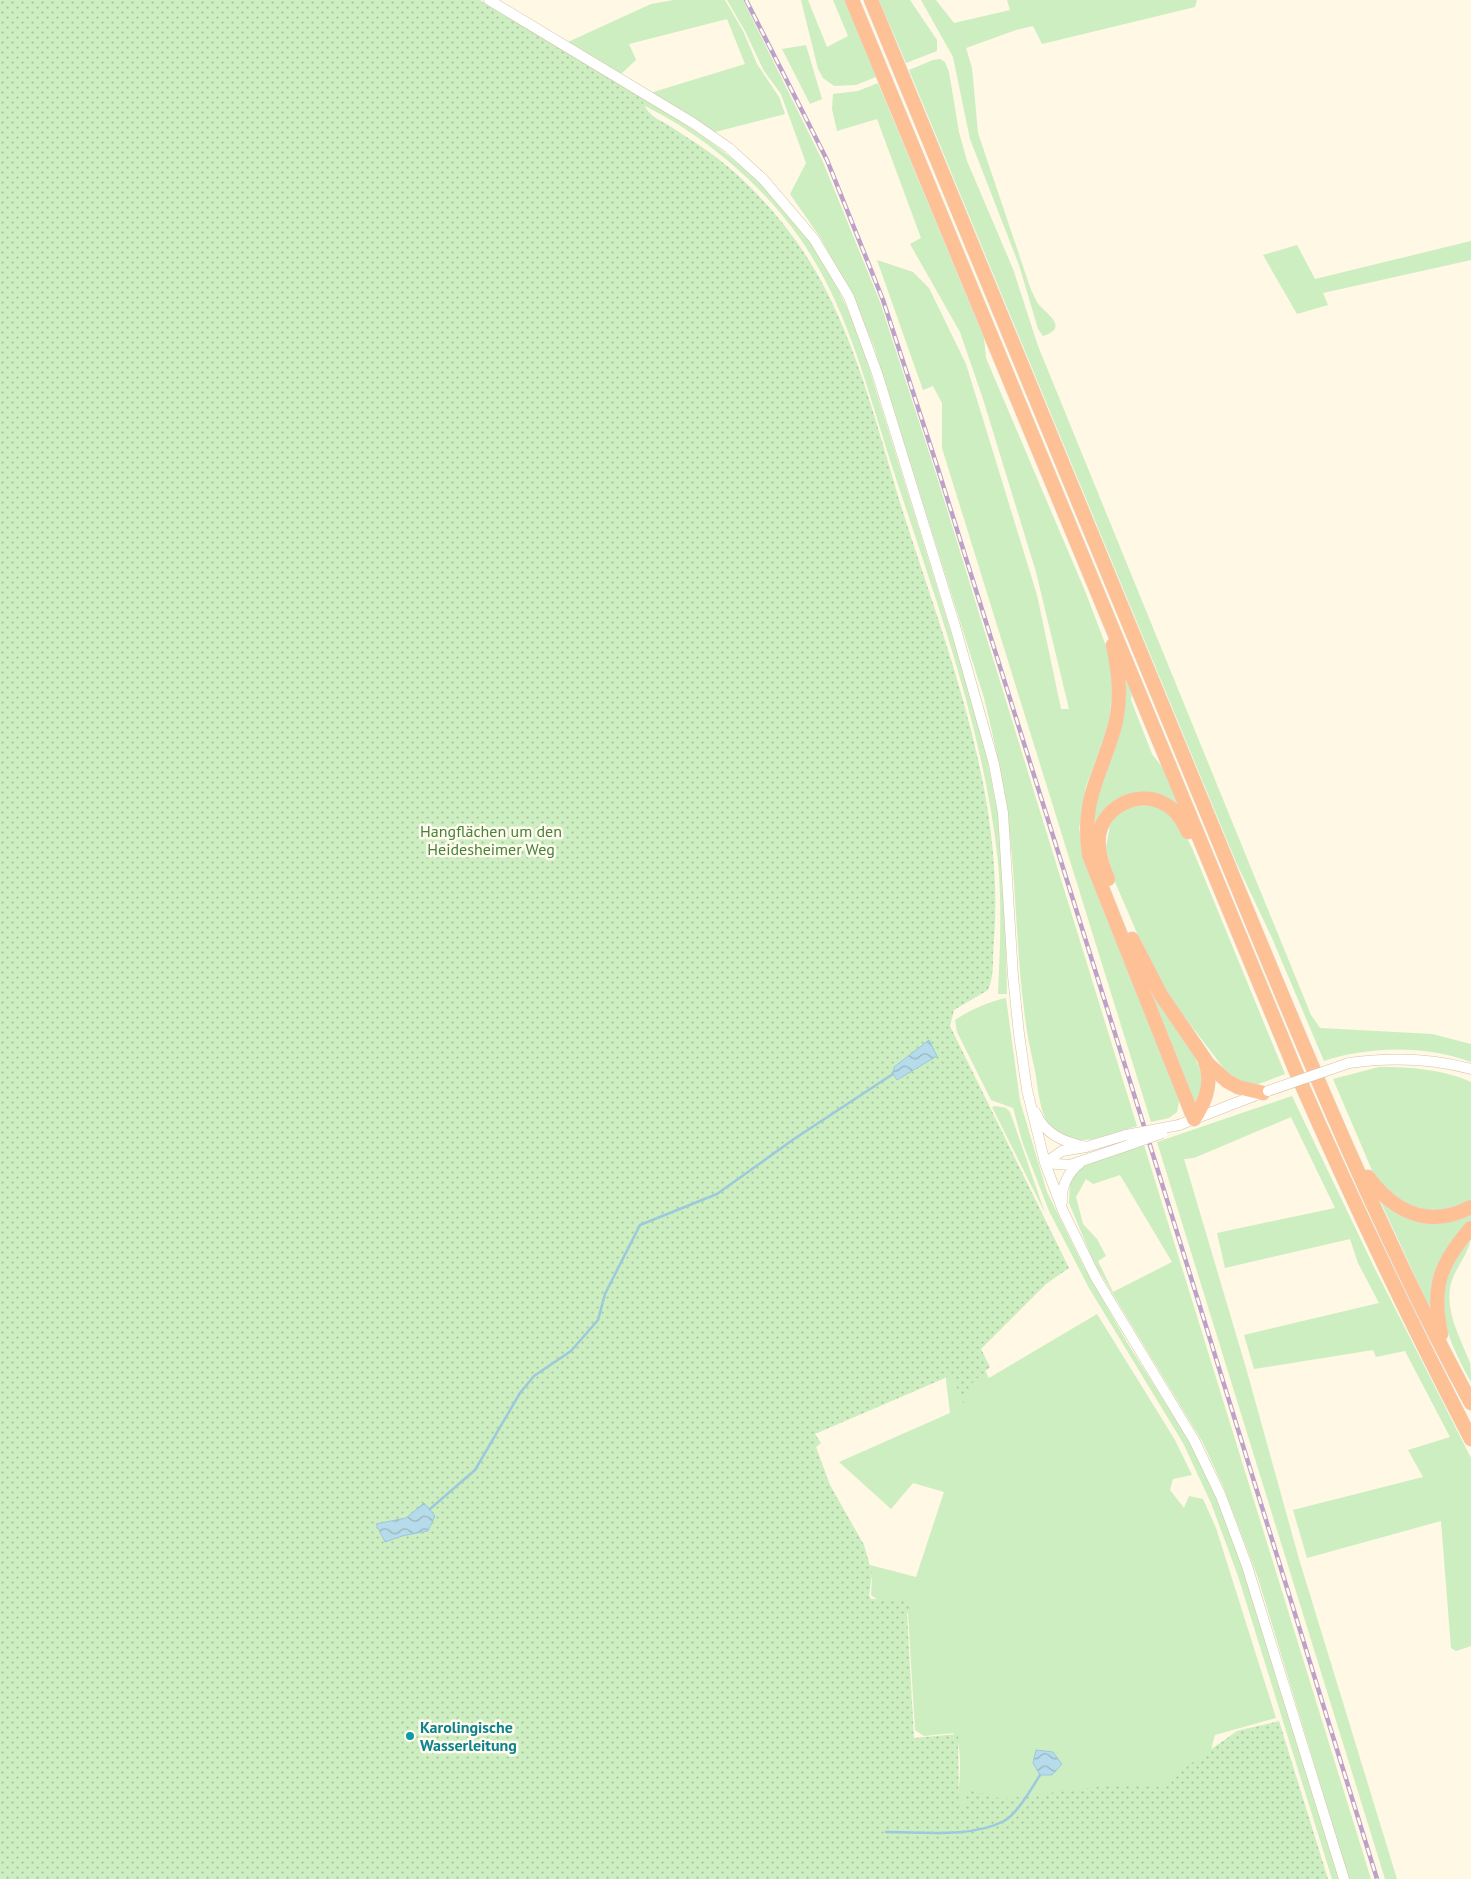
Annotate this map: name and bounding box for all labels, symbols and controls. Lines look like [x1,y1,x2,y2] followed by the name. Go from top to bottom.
[420,821,562,859] park label: Hangflächen um den Heidesheimer Weg
[420,1717,517,1755] place label: Karolingische Wasserleitung
[404,1730,416,1742] marker: Karolingische Wasserleitung

